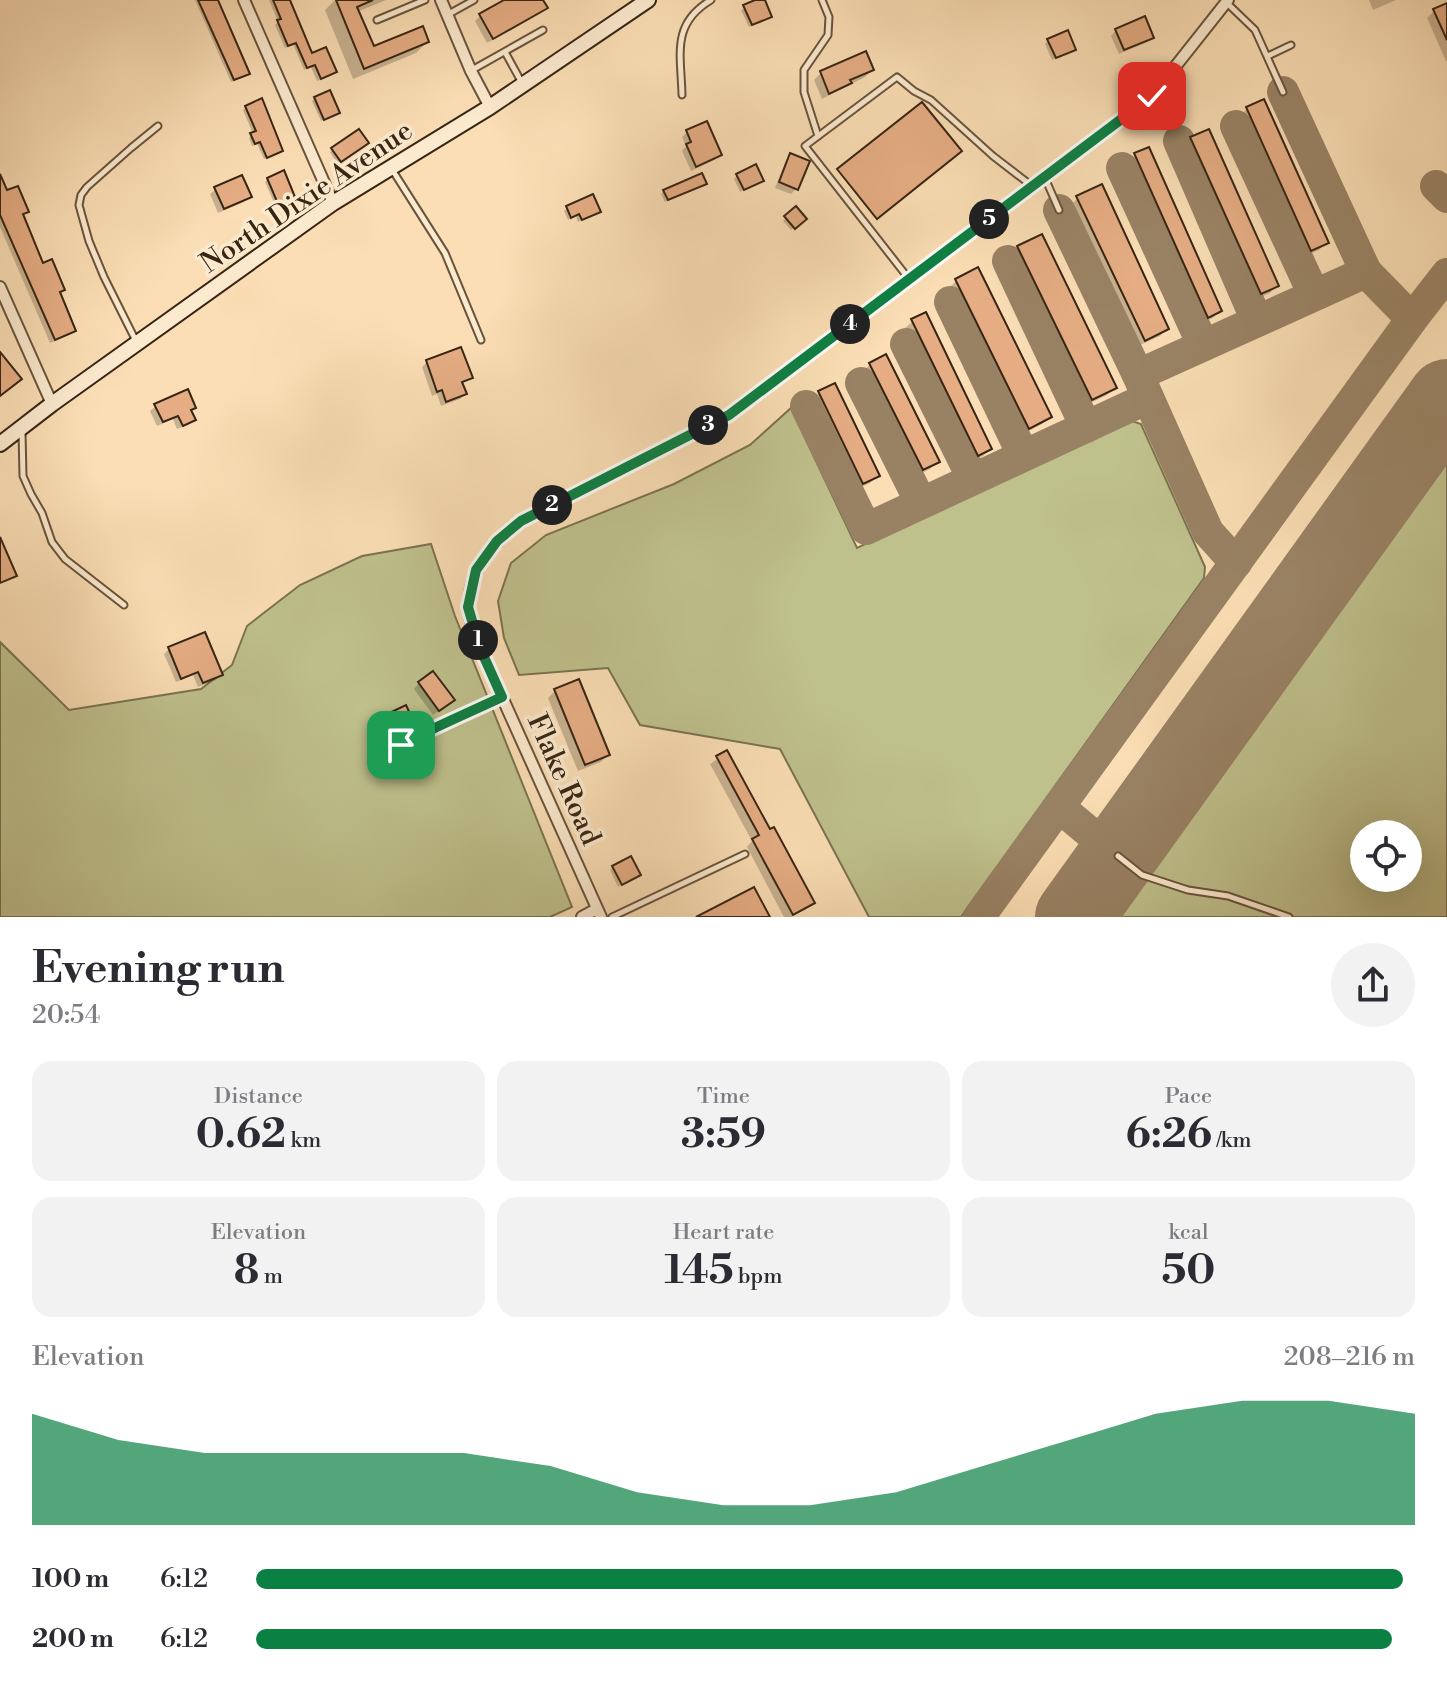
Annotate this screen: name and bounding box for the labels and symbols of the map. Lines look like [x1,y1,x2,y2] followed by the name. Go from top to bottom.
[1118,62,1186,130] pin
[194,113,420,281] street label: North Dixie Avenue
[969,199,1009,239] pin: 5
[830,304,870,344] pin: 4
[688,405,728,445] pin: 3
[532,485,572,525] pin: 2
[458,620,498,660] pin: 1
[519,708,608,851] street label: Flake Road
[367,711,435,779] pin

